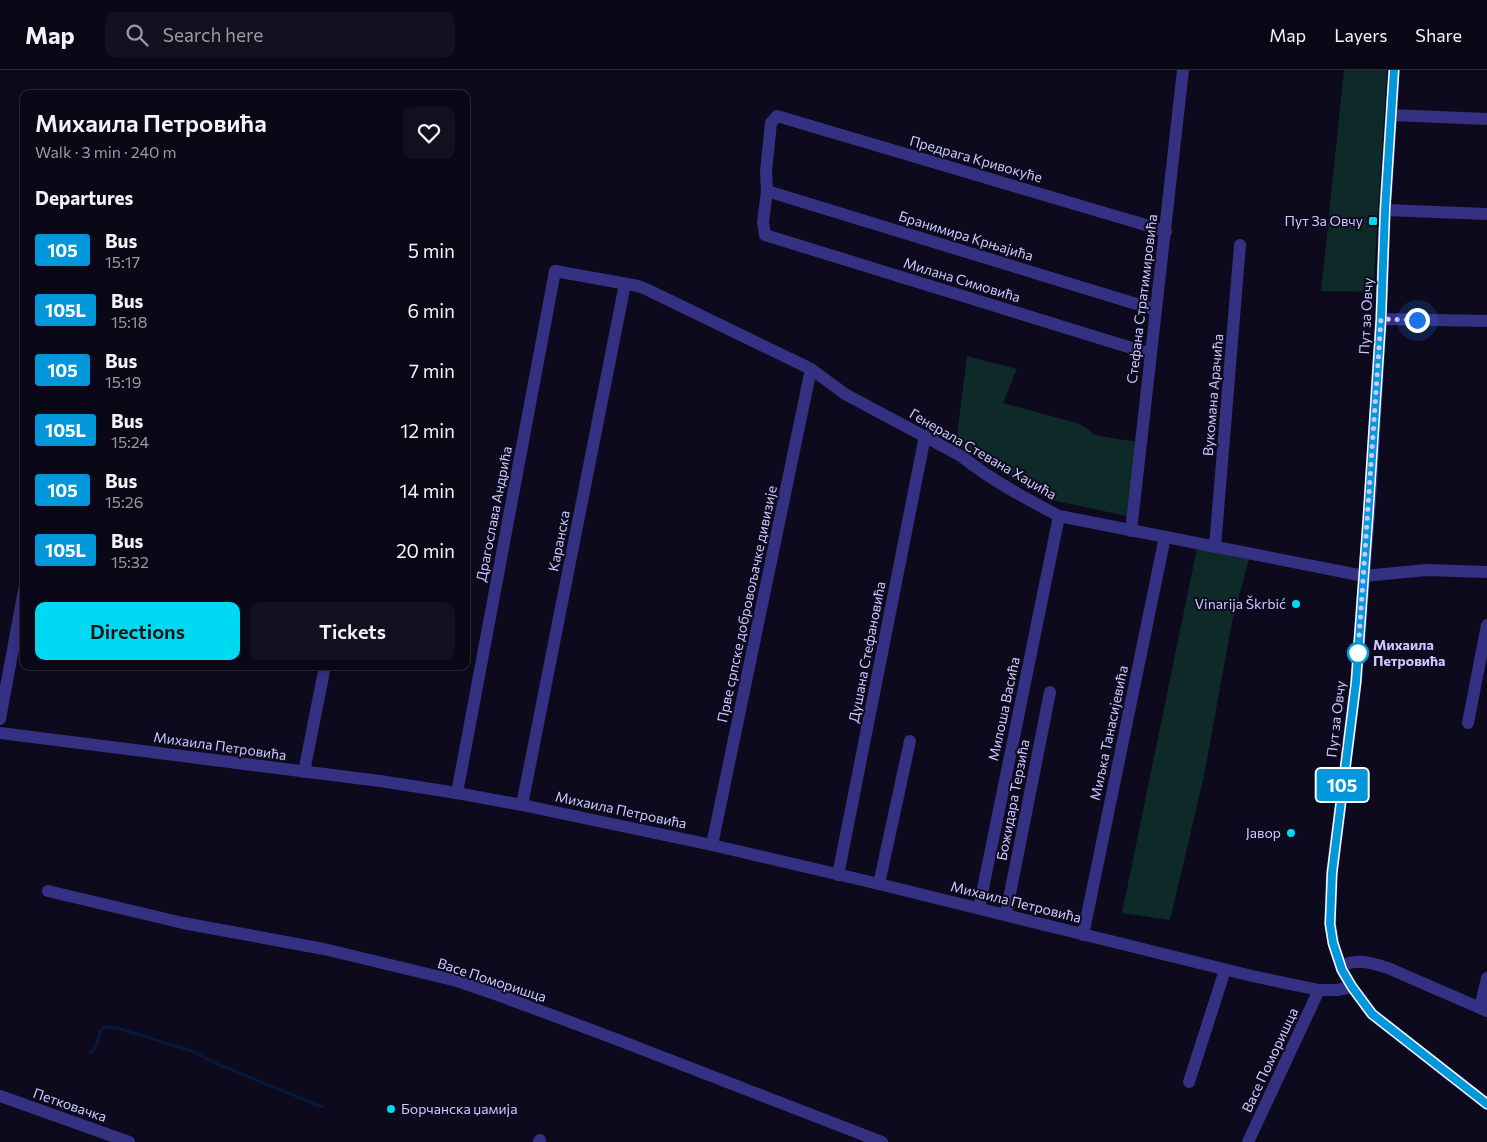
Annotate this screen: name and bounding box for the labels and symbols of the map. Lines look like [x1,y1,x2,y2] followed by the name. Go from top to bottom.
[908,131,1044,186] street label: Предрага Кривокуће
[897,207,1035,264] street label: Бранимира Крњајића
[1285,212,1363,229] place label: Пут За Овчу
[1123,213,1160,385] street label: Стефана Стратимировића
[1367,215,1379,227] marker: Пут За Овчу
[902,254,1023,305] street label: Милана Симовића
[1355,277,1376,355] street label: Пут за Овчу
[1405,308,1430,333] your location
[1199,333,1226,457] street label: Вукомана Арачића
[907,404,1060,503] street label: Генерала Стевана Хаџића
[472,445,515,583] street label: Драгослава Андрића
[713,484,780,724] street label: Прве српске добровољачке дивизије
[544,509,573,573] street label: Каранска
[844,580,889,724] street label: Душана Стефановића
[1194,595,1286,612] place label: Vinarija Škrbić
[1290,598,1302,610] marker: Vinarija Škrbić
[1373,636,1445,669] place label: Михаила Петровића
[1347,642,1369,664] marker: Михаила Петровића
[984,655,1023,762] street label: Милоша Васића
[1086,664,1131,802] street label: Миљка Танасијевића
[1322,680,1349,758] street label: Пут за Овчу
[153,728,288,763] street label: Михаила Петровића
[992,738,1033,862] street label: Божидара Терзића
[1313,769,1371,801] line badge: 105
[554,787,688,832] street label: Михаила Петровића
[1246,824,1281,841] place label: Јавор
[1285,827,1297,839] marker: Јавор
[949,877,1083,926] street label: Михаила Петровића
[436,954,549,1005] street label: Васе Поморишца
[1238,1005,1301,1115] street label: Васе Поморишца
[31,1084,109,1125] street label: Петковачка
[401,1100,517,1117] place label: Борчанска џамија
[385,1103,397,1115] marker: Борчанска џамија

